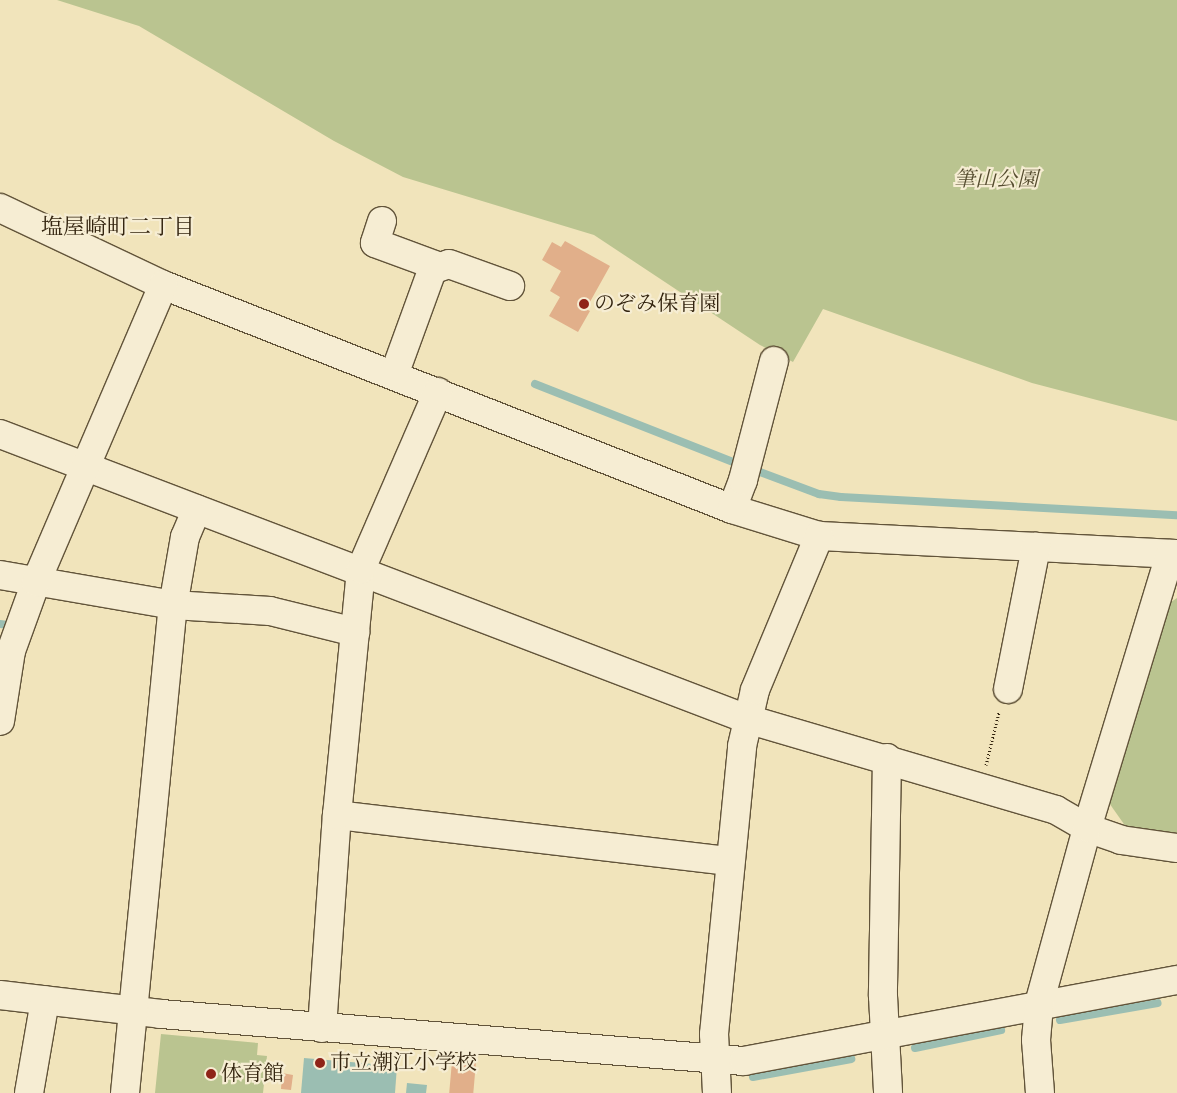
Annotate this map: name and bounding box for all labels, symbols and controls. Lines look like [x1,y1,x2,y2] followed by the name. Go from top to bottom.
[954,167,1038,193] park label: 筆山公園
[41,215,195,241] district label: 塩屋崎町二丁目
[594,291,720,317] place label: のぞみ保育園
[578,298,590,310] marker: のぞみ保育園
[330,1050,477,1076] place label: 市立潮江小学校
[314,1057,326,1069] marker: 市立潮江小学校
[221,1061,284,1087] place label: 体育館
[205,1068,217,1080] marker: 体育館

